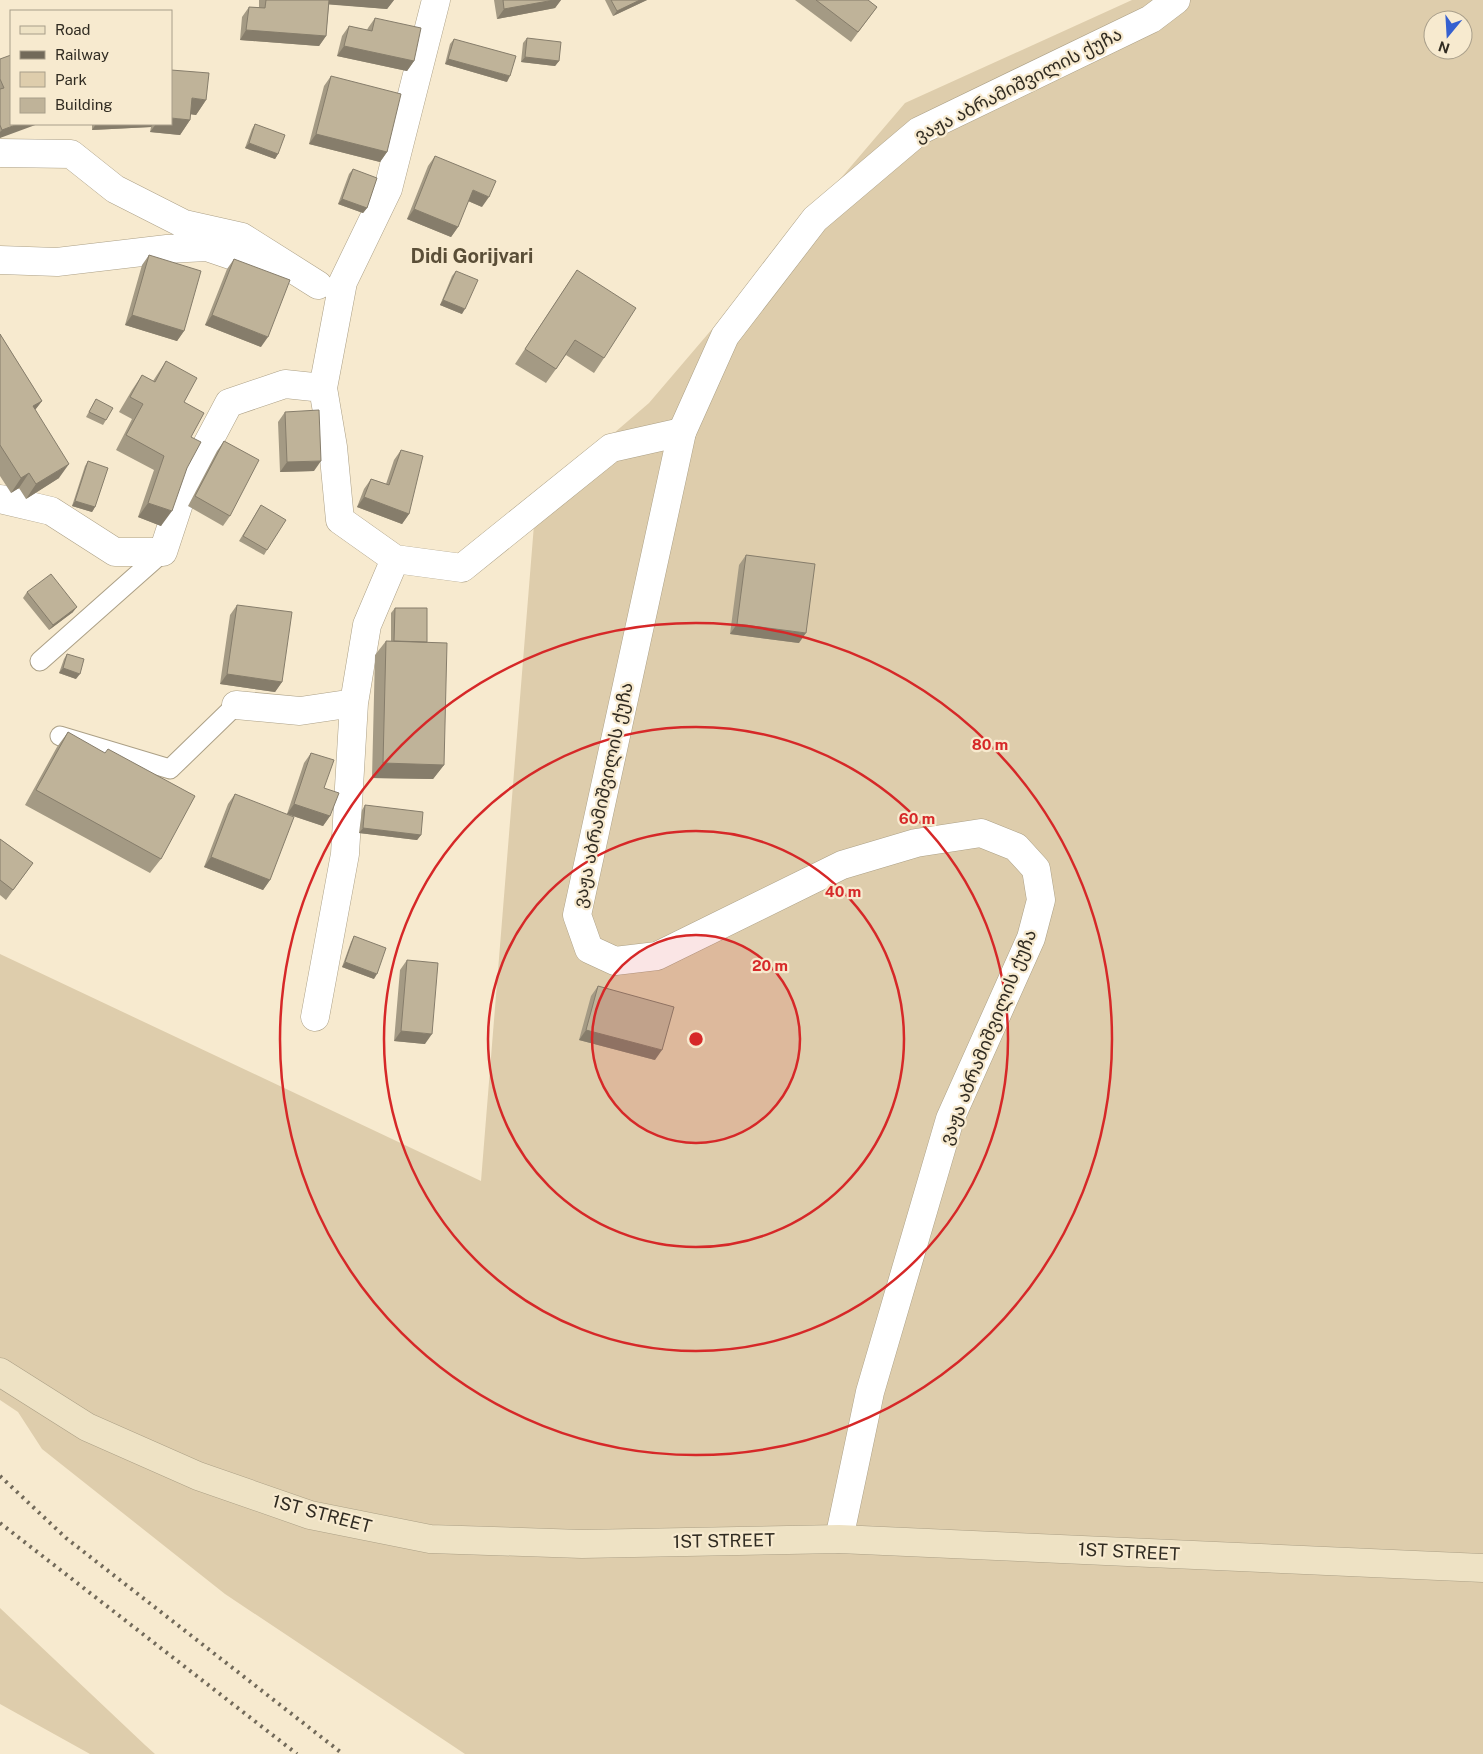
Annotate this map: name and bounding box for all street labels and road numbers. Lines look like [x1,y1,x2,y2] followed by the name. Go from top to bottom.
[910,23,1126,147] street label: ვაჟა აბრამიშვილის ქუჩა
[568,680,638,910] street label: ვაჟა აბრამიშვილის ქუჩა
[935,926,1041,1148] street label: ვაჟა აბრამიშვილის ქუჩა
[270,1490,375,1537] street label: 1ST STREET
[673,1529,776,1552] street label: 1ST STREET
[1077,1538,1181,1565] street label: 1ST STREET

